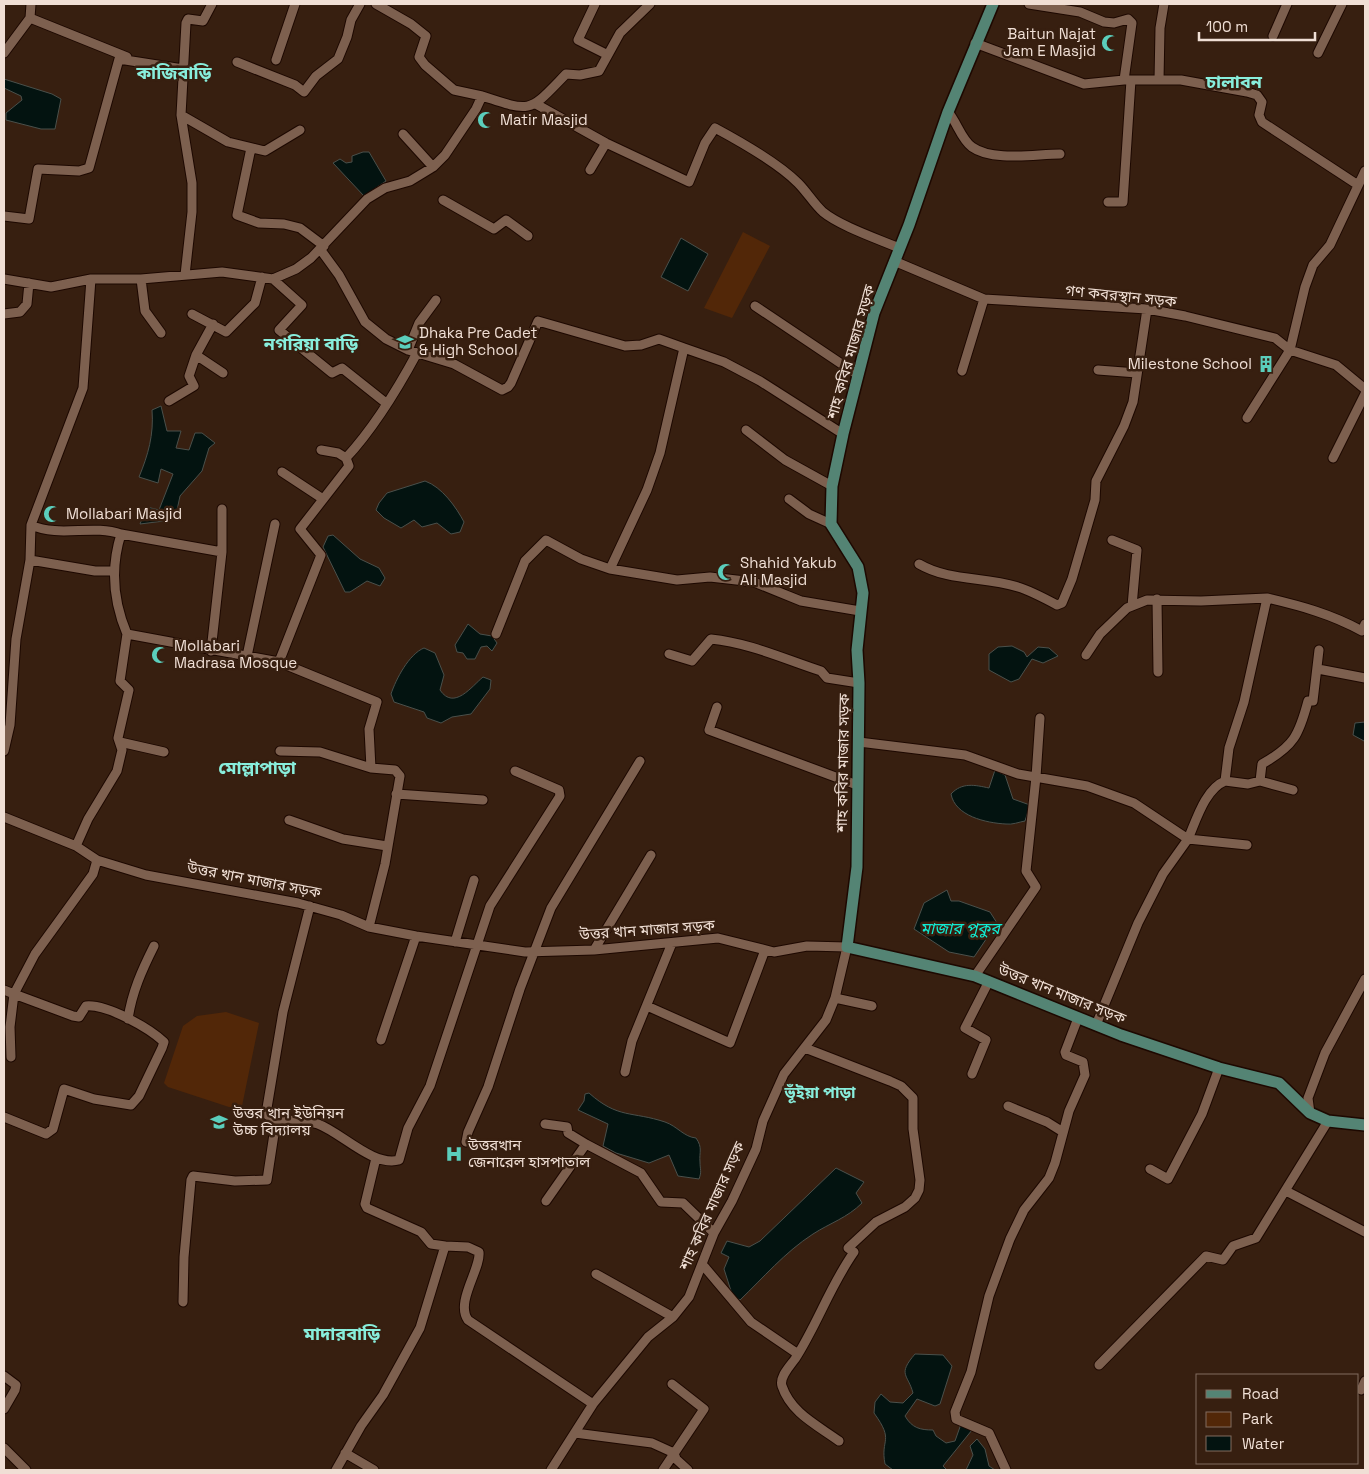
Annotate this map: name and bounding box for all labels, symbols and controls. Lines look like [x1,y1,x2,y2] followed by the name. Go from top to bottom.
[1199,10,1315,42] scale bar
[1206,17,1248,36] text: 100 m
[1003,24,1096,60] place label: Baitun Najat Jam E Masjid
[1100,33,1120,53] mosque icon: Baitun Najat Jam E Masjid
[135,61,213,84] district label: কাজিবাড়ি
[1205,70,1263,93] district label: চালাবন
[476,110,496,130] mosque icon: Matir Masjid
[500,110,588,129] place label: Matir Masjid
[1064,280,1179,311] street label: গণ কবরস্থান সড়ক
[822,282,879,422] street label: শাহ কবির মাজার সড়ক
[419,323,538,359] place label: Dhaka Pre Cadet & High School
[263,332,359,355] district label: নগরিয়া বাড়ি
[395,332,415,352] school or university icon: Dhaka Pre Cadet & High School
[1128,354,1252,373] place label: Milestone School
[1256,354,1276,374] building icon: Milestone School
[42,504,62,524] mosque icon: Mollabari Masjid
[66,504,182,523] place label: Mollabari Masjid
[740,553,837,589] place label: Shahid Yakub Ali Masjid
[716,562,736,582] mosque icon: Shahid Yakub Ali Masjid
[174,636,297,672] place label: Mollabari Madrasa Mosque
[150,645,170,665] mosque icon: Mollabari Madrasa Mosque
[832,692,853,834] street label: শাহ কবির মাজার সড়ক
[218,756,297,779] district label: মোল্লাপাড়া
[185,857,324,902] street label: উত্তর খান মাজার সড়ক
[578,915,716,944] street label: উত্তর খান মাজার সড়ক
[920,918,1003,939] water label: মাজার পুকুর
[995,959,1130,1028] street label: উত্তর খান মাজার সড়ক
[783,1082,856,1104] district label: ভূঁইয়া পাড়া
[232,1103,345,1139] place label: উত্তর খান ইউনিয়ন উচ্চ বিদ্যালয়
[209,1112,229,1132] school or university icon: উত্তর খান ইউনিয়ন উচ্চ বিদ্যালয়
[467,1135,591,1171] place label: উত্তরখান জেনারেল হাসপাতাল
[674,1138,749,1274] street label: শাহ কবির মাজার সড়ক
[444,1144,464,1164] hospital icon: উত্তরখান জেনারেল হাসপাতাল
[303,1322,381,1345] district label: মাদারবাড়ি
[1196,1374,1359,1464] legend
[1242,1384,1279,1403] text: Road
[1242,1409,1273,1428] text: Park
[1242,1434,1285,1453] text: Water

